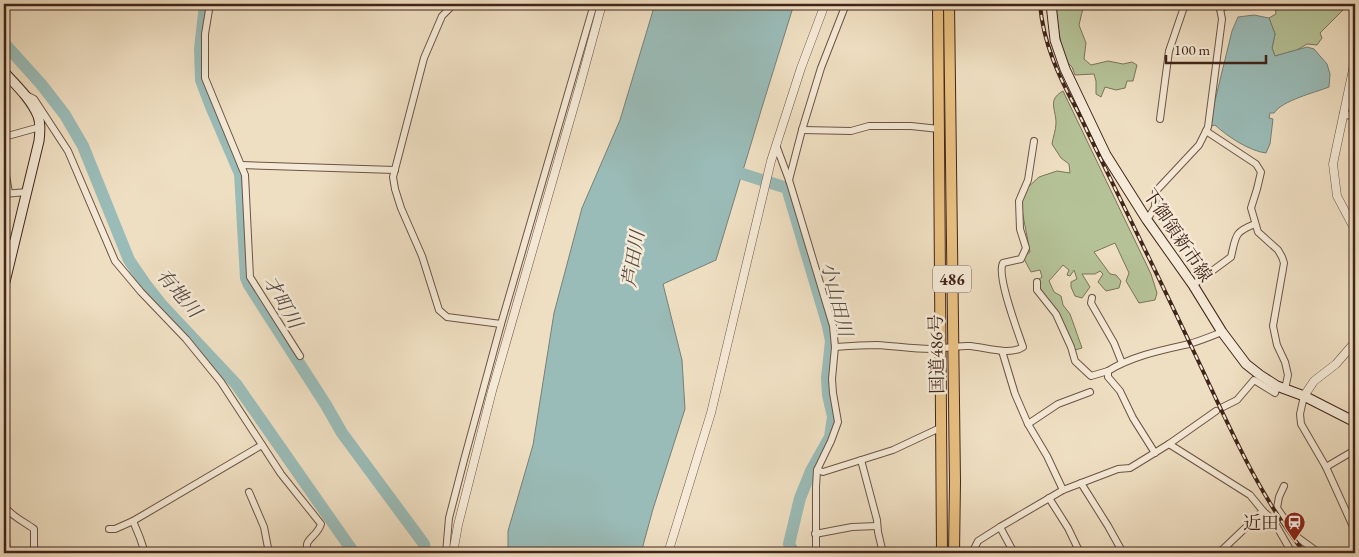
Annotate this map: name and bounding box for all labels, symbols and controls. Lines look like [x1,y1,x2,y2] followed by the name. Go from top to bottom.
[1166,32,1266,64] scale bar
[1174,40,1211,59] text: 100 m
[1138,184,1218,286] street label: 下御領新市線
[616,227,650,289] water label: 芦田川
[816,259,859,341] water label: 小山田川
[151,263,208,324] water label: 有地川
[933,266,971,292] road number: 486
[258,271,309,335] water label: 才町川
[924,314,948,394] street label: 国道486号
[1283,510,1307,541] station icon: 近田
[1243,511,1279,534] place label: 近田

